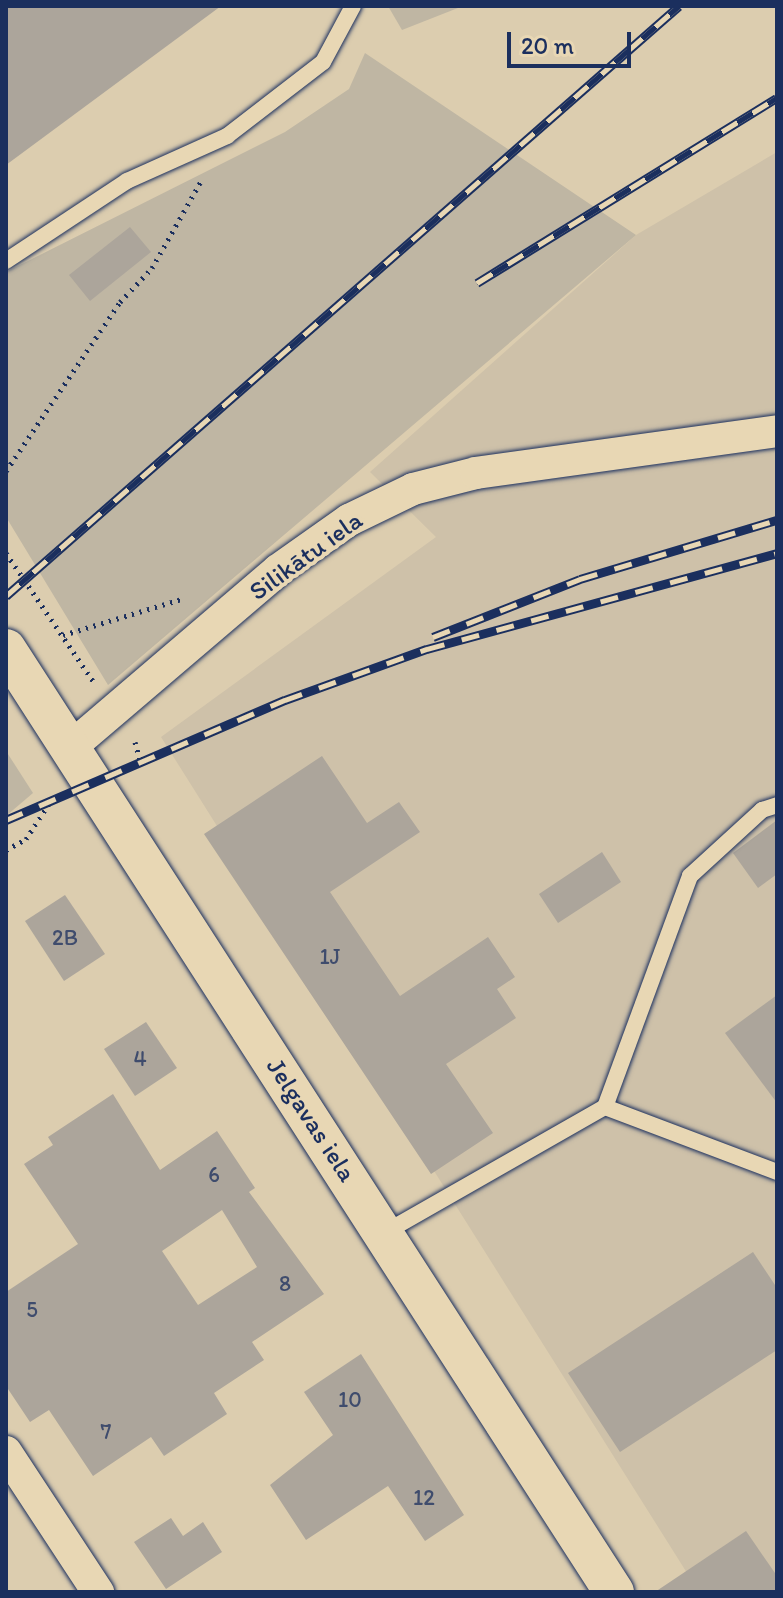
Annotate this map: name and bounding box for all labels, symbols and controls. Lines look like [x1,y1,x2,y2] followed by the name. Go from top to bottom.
[511,16,635,66] scale bar
[521,31,574,60] text: 20 m
[243,505,369,607] street label: Silikātu iela
[52,925,78,951] house number: 2B
[320,944,340,970] house number: 1J
[133,1046,147,1072] house number: 4
[259,1052,363,1188] street label: Jelgavas iela
[208,1162,220,1188] house number: 6
[279,1271,291,1297] house number: 8
[26,1297,38,1323] house number: 5
[338,1387,362,1413] house number: 10
[101,1419,111,1445] house number: 7
[413,1485,435,1511] house number: 12

